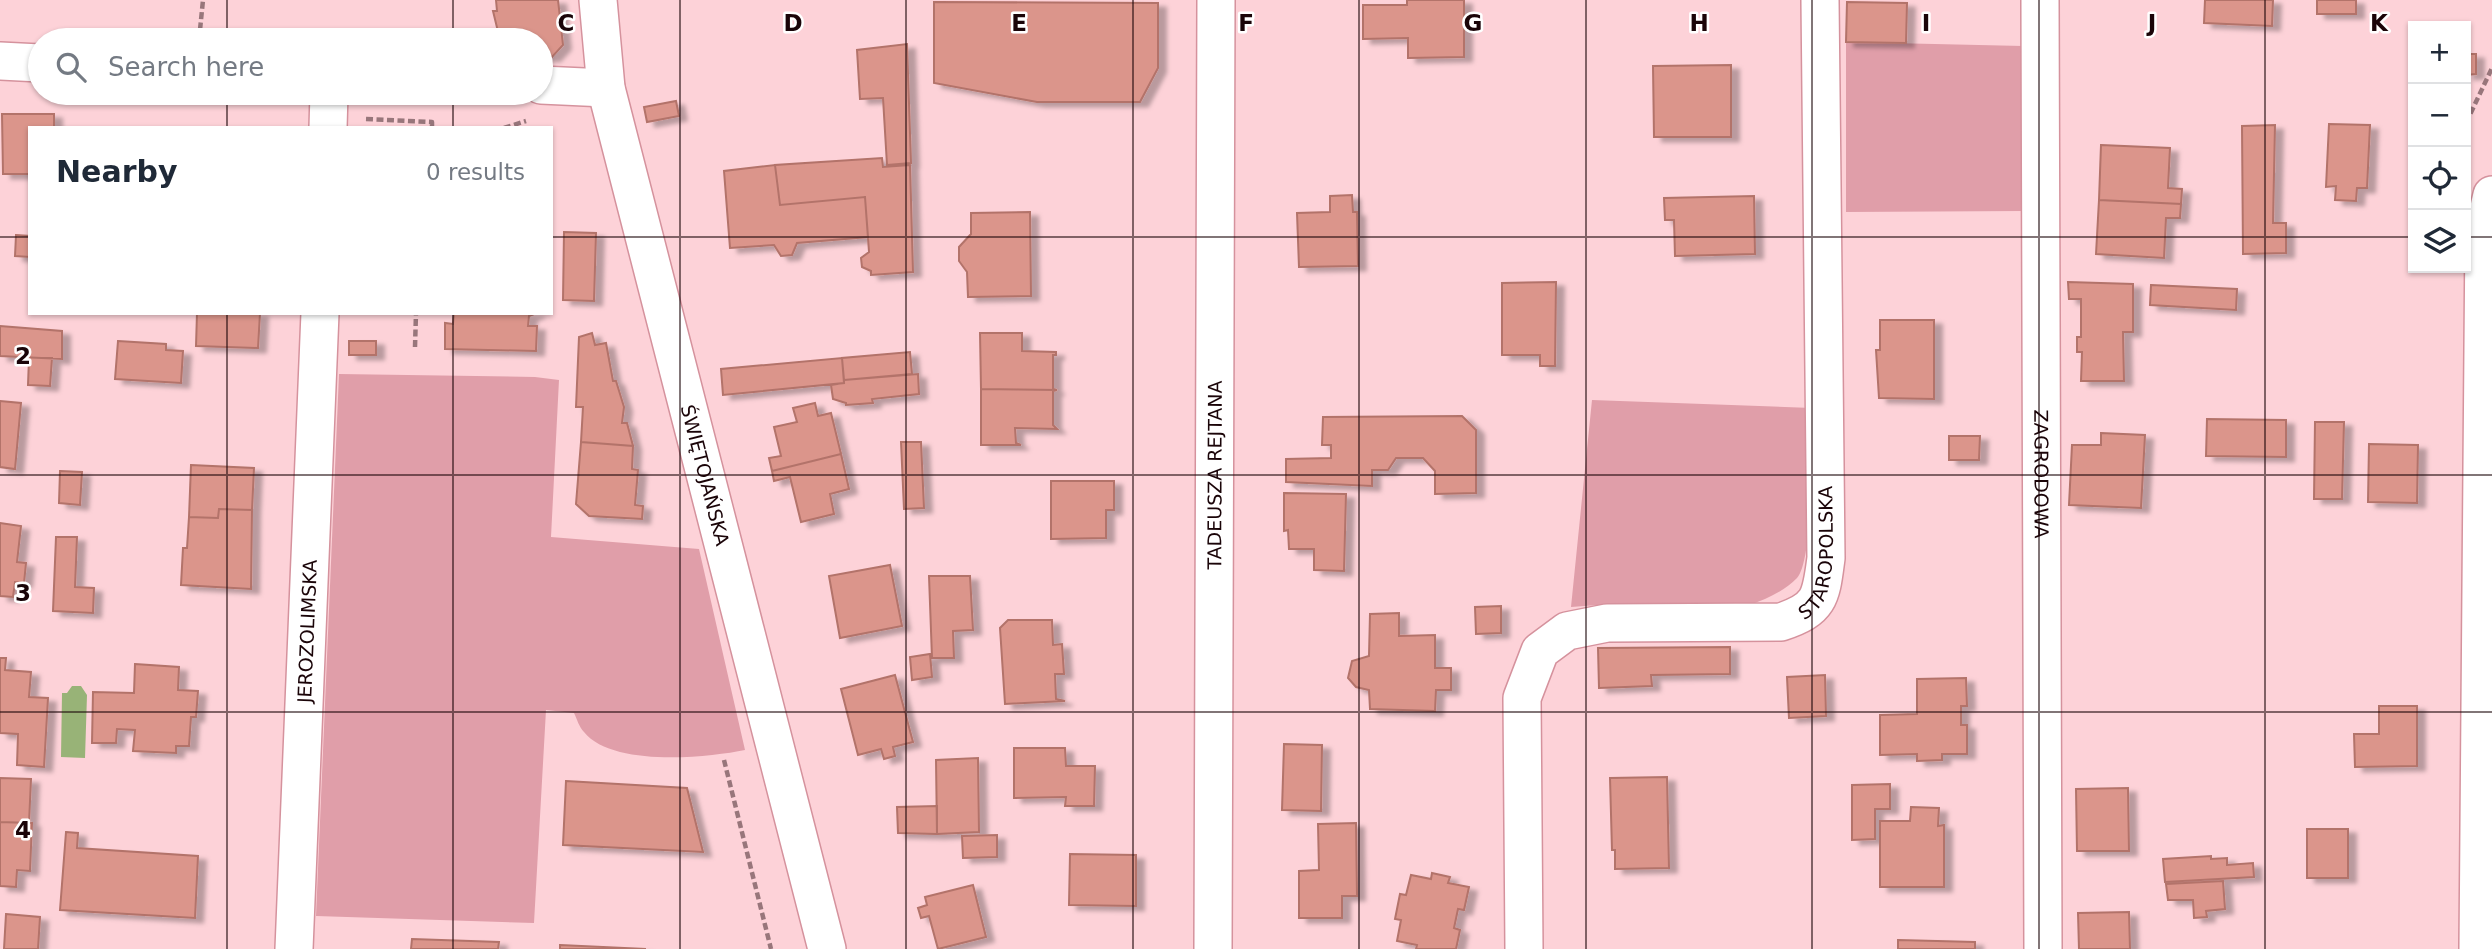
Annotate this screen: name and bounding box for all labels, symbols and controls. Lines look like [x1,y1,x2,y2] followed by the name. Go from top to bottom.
[558,10,574,36] text: C
[783,10,803,36] text: D
[1011,10,1027,36] text: E
[1238,10,1254,36] text: F
[1464,10,1482,36] text: G
[1689,10,1709,36] text: H
[1922,10,1930,36] text: I
[2146,10,2156,36] text: J
[2370,10,2389,36] text: K
[2408,21,2471,273] map controls
[2408,21,2471,84] button: +
[28,28,553,105] search box
[52,48,90,86] icon: search
[108,52,264,82] text: Search here
[2408,84,2471,147] button: −
[2408,147,2471,210] button: locate
[56,154,178,189] text: Nearby
[426,159,525,185] text: 0 results
[2408,210,2471,273] button: layers
[15,343,31,369] text: 2
[1203,380,1226,571] street label: TADEUSZA REJTANA
[677,402,734,548] street label: ŚWIĘTOJAŃSKA
[2030,409,2053,539] street label: ZAGRODOWA
[1794,486,1837,624] street label: STAROPOLSKA
[293,559,321,704] street label: JEROZOLIMSKA
[15,580,31,606] text: 3
[15,817,31,843] text: 4

